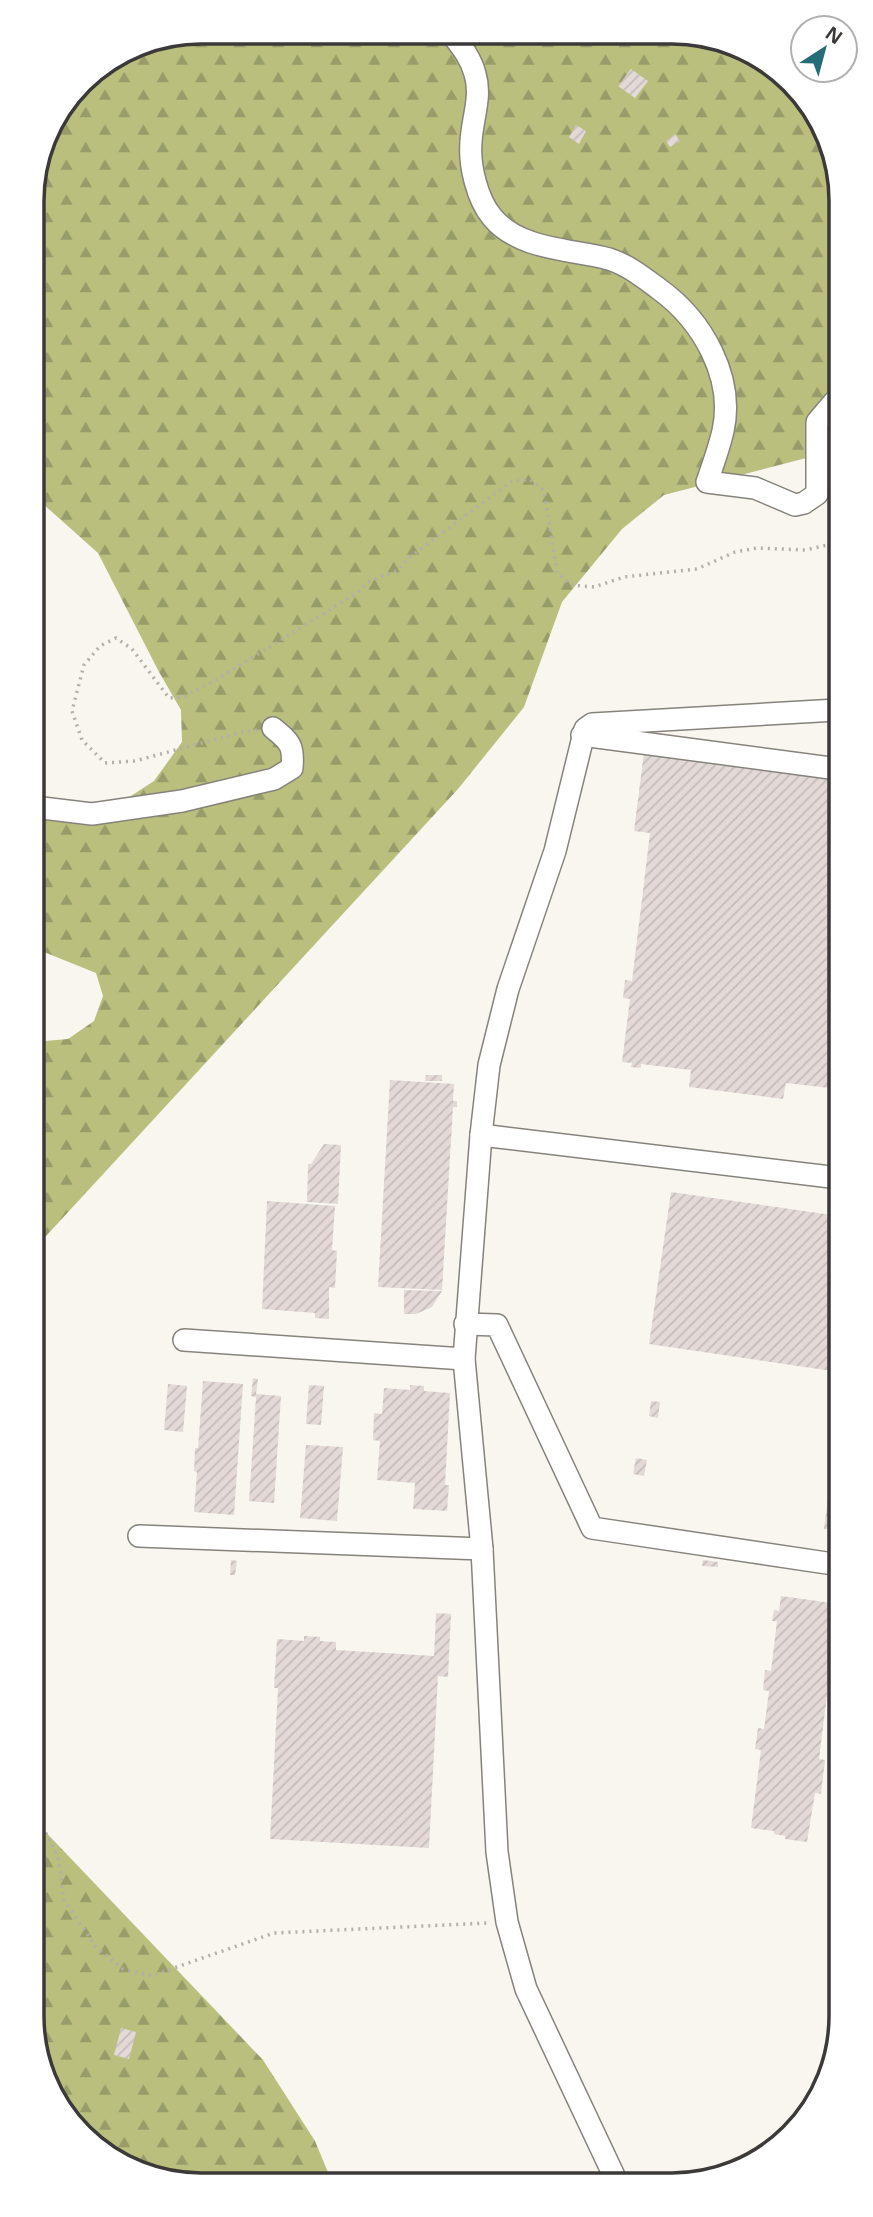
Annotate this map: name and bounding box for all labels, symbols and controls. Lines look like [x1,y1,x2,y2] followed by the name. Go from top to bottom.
[789,14,859,84] north arrow
[820,20,848,50] text: N

